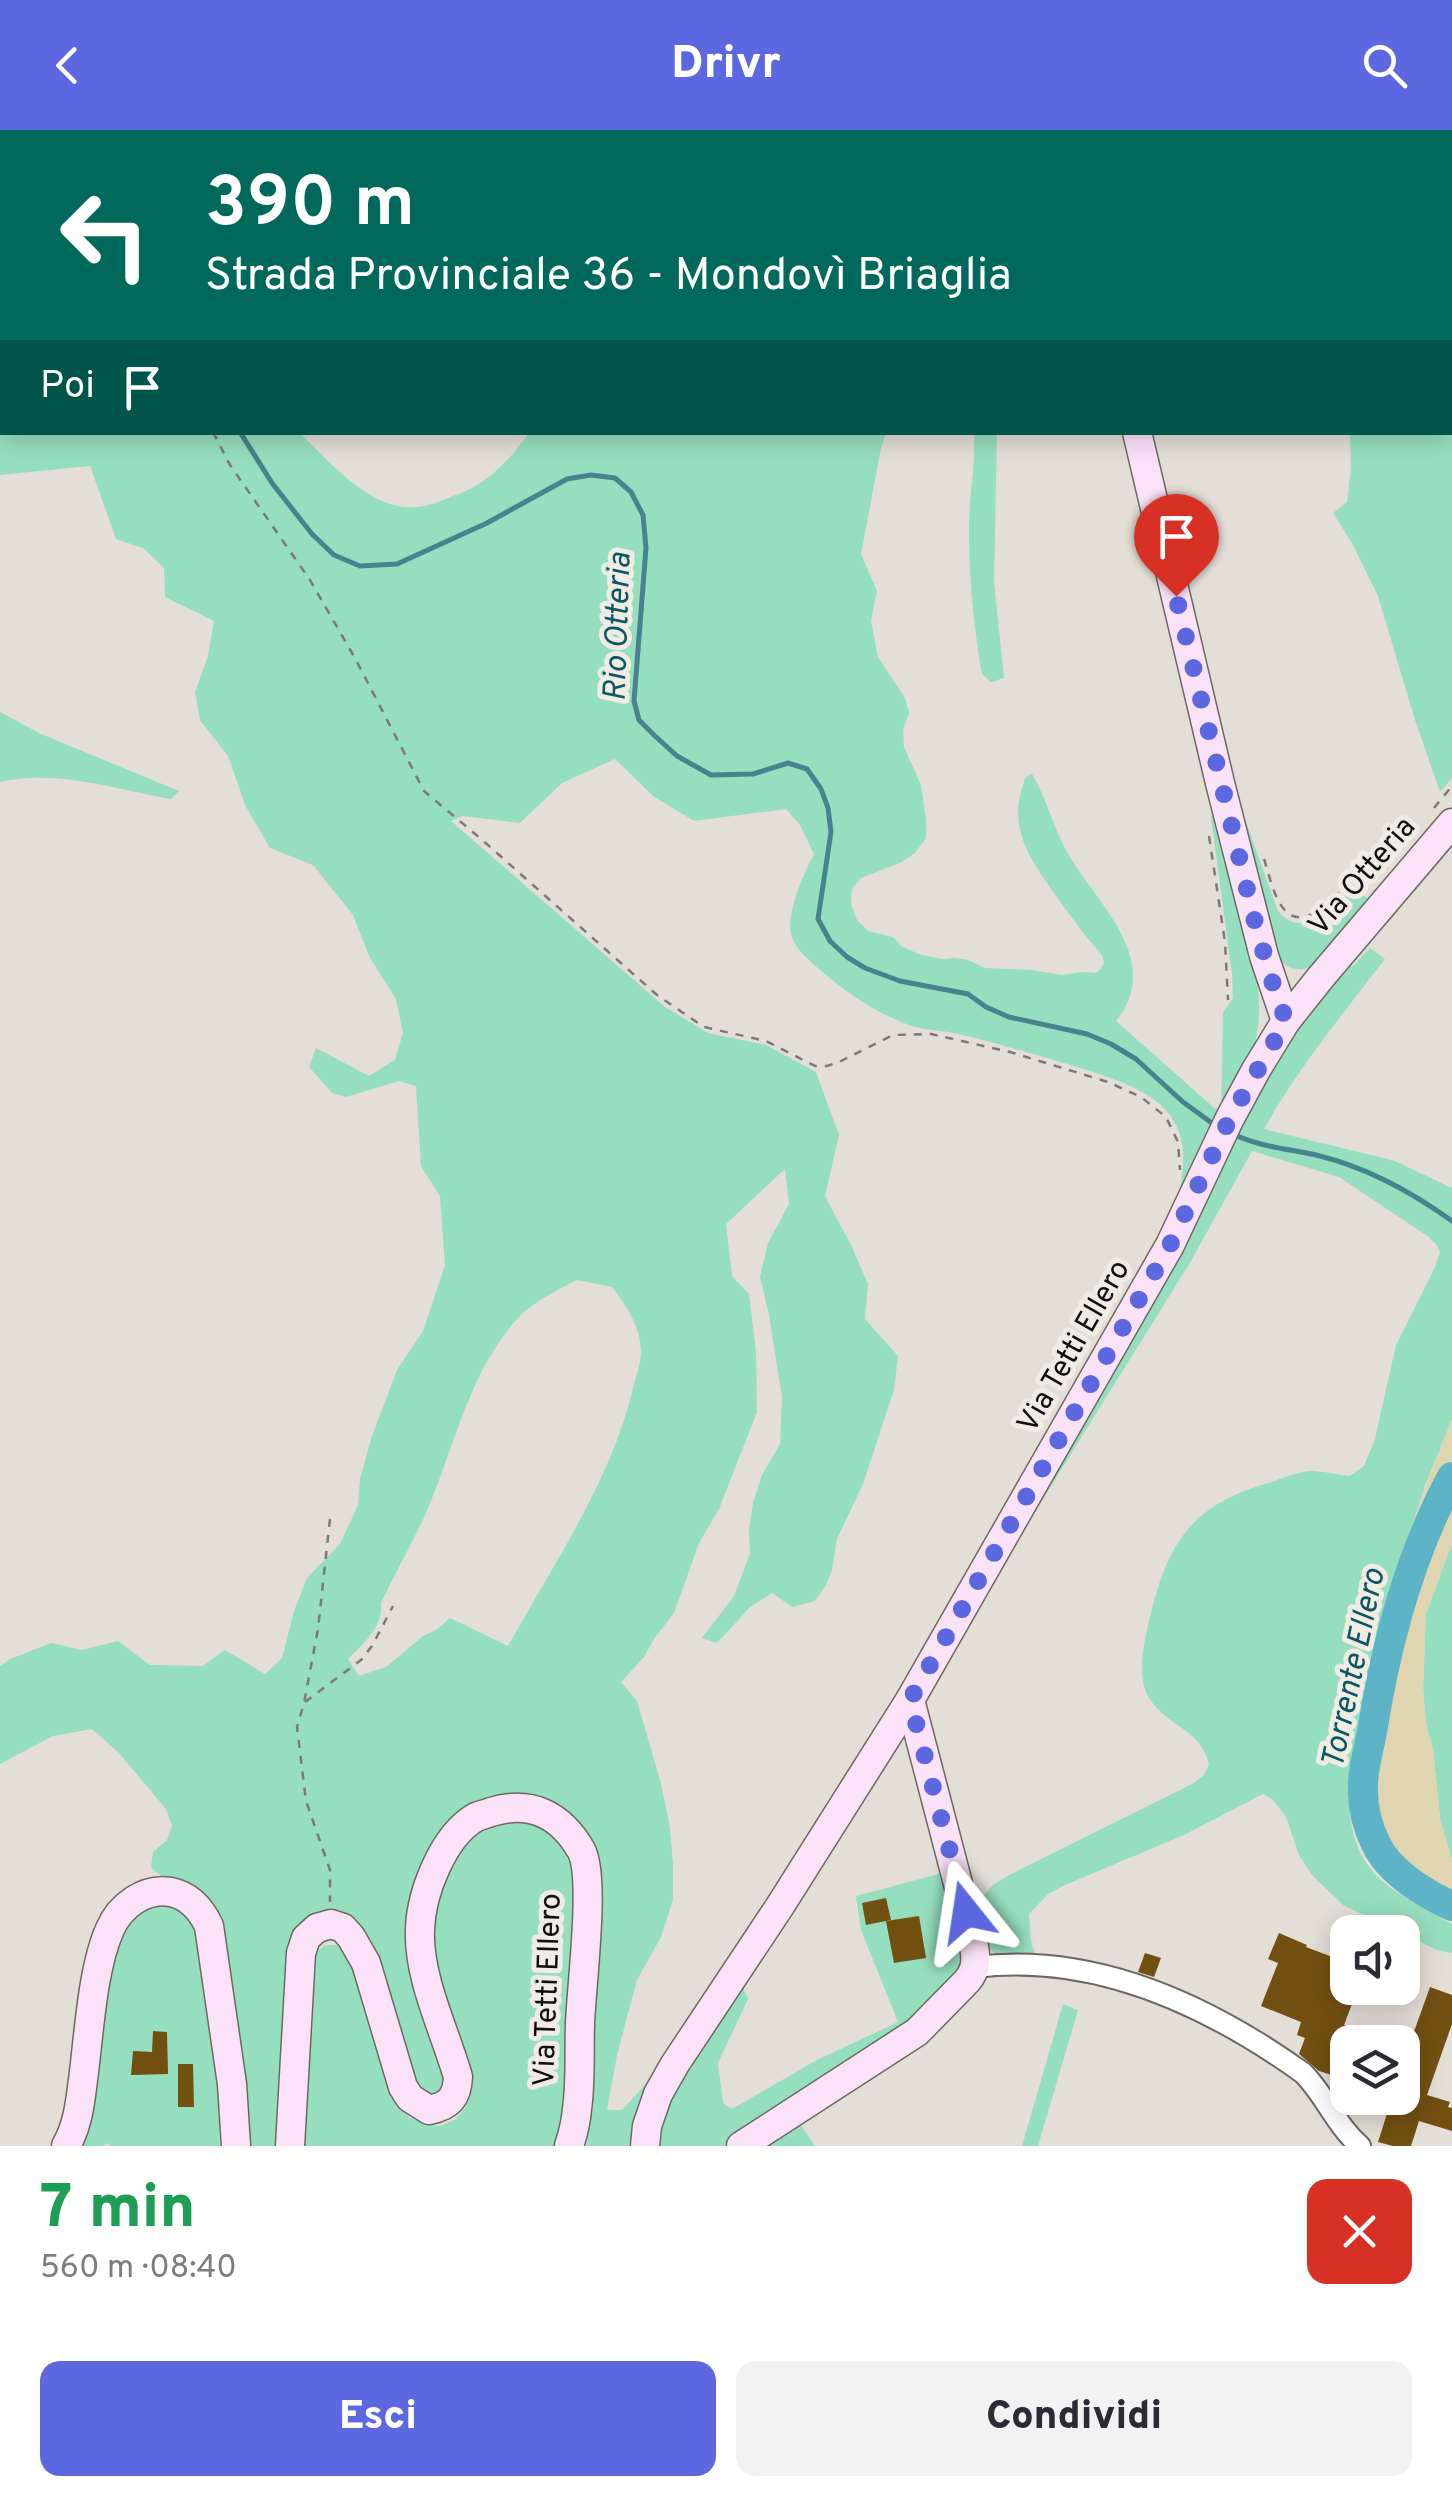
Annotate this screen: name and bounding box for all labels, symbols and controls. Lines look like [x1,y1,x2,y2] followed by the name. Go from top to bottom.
[671,37,781,94] text: Drivr
[40,38,95,93] icon: back
[1357,38,1412,93] icon: search
[205,162,415,251] text: 390 m
[40,170,170,300] icon: left
[205,249,1012,306] text: Strada Provinciale 36 - Mondovì Briaglia
[115,360,170,415] icon: arrive
[40,363,95,412] text: Poi
[1134,494,1219,597] pin
[1149,509,1204,564] icon: arrive
[596,551,642,702] water label: Rio Otteria
[1301,810,1425,944] street label: Via Otteria
[1011,1254,1139,1440] street label: Via Tetti Ellero
[1314,1564,1396,1773] water label: Torrente Ellero
[914,1860,1018,1964] position arrow
[527,1893,571,2087] street label: Via Tetti Ellero
[1330,1915,1420,2115] map controls
[1330,1915,1420,2005] button: sound
[1330,2025,1420,2115] button: layers
[40,2173,196,2249] text: 7 min
[1307,2179,1412,2284] button: close
[40,2249,237,2289] text: 560 m · 08:40
[40,2361,716,2476] button: Esci
[736,2361,1412,2476] button: Condividi

